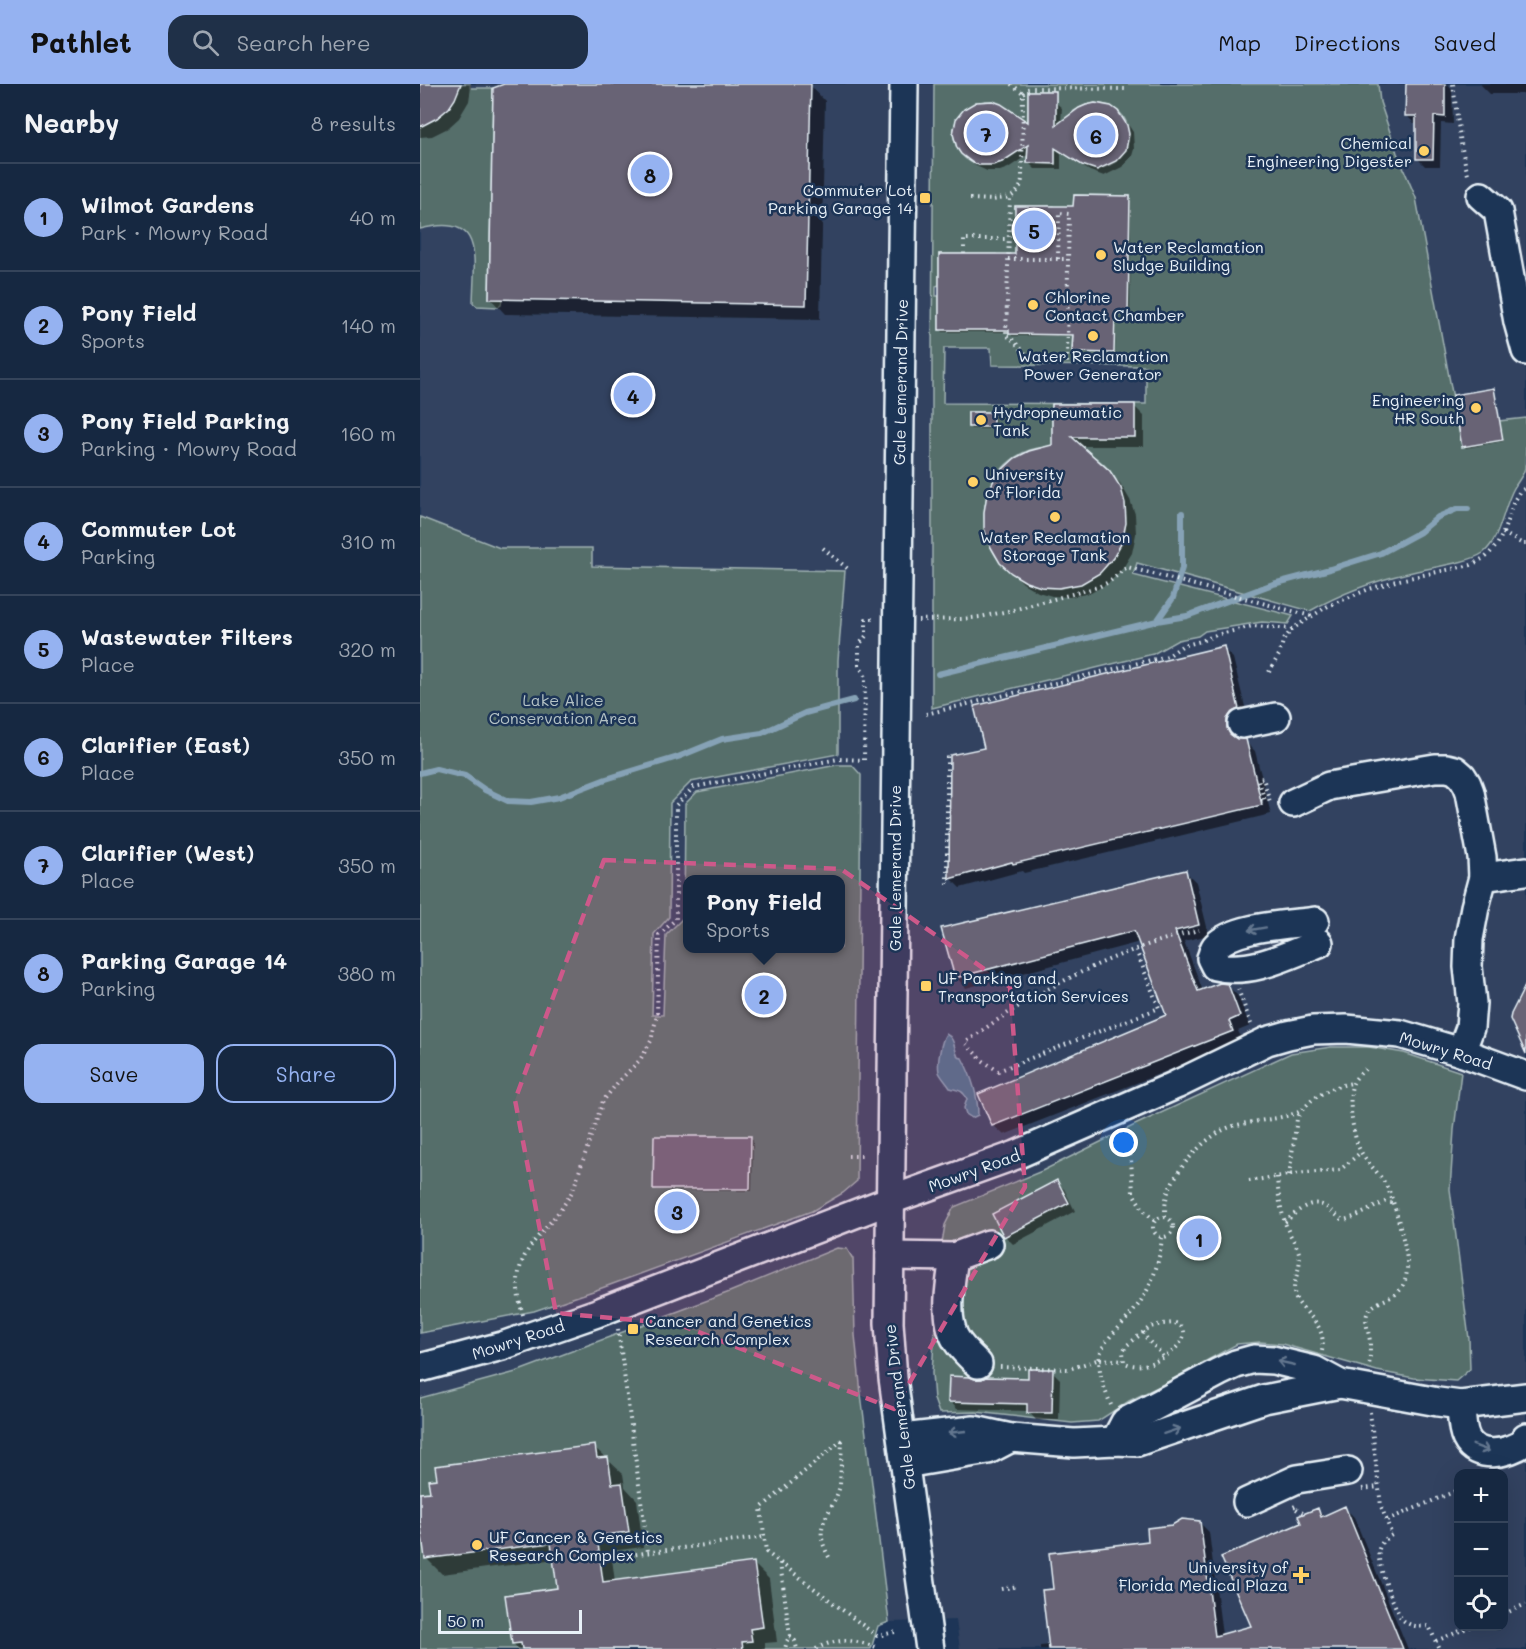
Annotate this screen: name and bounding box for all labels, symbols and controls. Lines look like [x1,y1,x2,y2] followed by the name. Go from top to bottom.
[168,15,588,69] search box
[30,24,132,60] text: Pathlet
[189,26,222,59] icon: search
[237,28,371,57] text: Search here
[1218,29,1261,56] text: Map
[1294,29,1401,56] text: Directions
[1434,29,1496,56] text: Saved
[24,106,119,140] text: Nearby
[311,110,396,136] text: 8 results
[966,110,1006,156] pin: 7
[1076,112,1116,158] pin: 6
[1247,132,1412,171] place label: Chemical Engineering Digester
[1417,144,1431,158] marker: Chemical Engineering Digester
[630,152,670,196] pin: 8
[768,179,914,218] place label: Commuter Lot Parking Garage 14
[81,190,254,219] text: Wilmot Gardens
[918,191,932,205] marker: Commuter Lot Parking Garage 14
[39,204,48,230] text: 1
[350,204,396,230] text: 40 m
[1014,208,1054,252] pin: 5
[81,219,268,245] text: Park · Mowry Road
[1113,236,1264,275] place label: Water Reclamation Sludge Building
[1094,248,1108,262] marker: Water Reclamation Sludge Building
[1045,286,1185,325] place label: Chlorine Contact Chamber
[81,298,196,327] text: Pony Field
[1026,298,1040,312] marker: Chlorine Contact Chamber
[888,299,912,465] street label: Gale Lemerand Drive
[38,312,49,338] text: 2
[341,312,396,338] text: 140 m
[81,327,145,353] text: Sports
[1086,329,1100,343] marker: Water Reclamation Power Generator
[1018,345,1168,384] place label: Water Reclamation Power Generator
[614,372,652,418] pin: 4
[1372,389,1464,428] place label: Engineering HR South
[993,401,1122,440] place label: Hydropneumatic Tank
[1469,401,1483,415] marker: Engineering HR South
[81,406,289,435] text: Pony Field Parking
[974,413,988,427] marker: Hydropneumatic Tank
[38,420,50,446] text: 3
[340,420,396,446] text: 160 m
[81,435,297,461] text: Parking · Mowry Road
[985,463,1064,502] place label: University of Florida
[966,475,980,489] marker: University of Florida
[1048,510,1062,524] marker: Water Reclamation Storage Tank
[81,514,236,543] text: Commuter Lot
[980,526,1130,565] place label: Water Reclamation Storage Tank
[37,528,50,554] text: 4
[341,528,396,554] text: 310 m
[81,543,155,569] text: Parking
[81,622,293,651] text: Wastewater Filters
[38,636,49,662] text: 5
[338,636,396,662] text: 320 m
[81,651,135,677] text: Place
[489,689,637,728] park label: Lake Alice Conservation Area
[81,730,250,759] text: Clarifier (East)
[37,744,50,770] text: 6
[338,744,396,770] text: 350 m
[81,759,135,785] text: Place
[884,785,905,951] street label: Gale Lemerand Drive
[81,838,254,867] text: Clarifier (West)
[38,852,49,878] text: 7
[338,852,396,878] text: 350 m
[81,867,135,893] text: Place
[683,875,845,953] popup
[706,887,822,916] text: Pony Field
[706,916,770,942] text: Sports
[1248,924,1268,935] one-way arrow
[81,946,287,975] text: Parking Garage 14
[37,960,50,986] text: 8
[338,960,396,986] text: 380 m
[938,967,1129,1006] place label: UF Parking and Transportation Services
[744,972,784,1018] pin: 2
[81,975,155,1001] text: Parking
[919,979,933,993] marker: UF Parking and Transportation Services
[1397,1026,1495,1074] street label: Mowry Road
[24,1044,204,1103] button: Save
[216,1044,396,1103] button: Share
[1109,1128,1138,1157] your location
[925,1144,1023,1196] street label: Mowry Road
[658,1188,696,1234] pin: 3
[1180,1216,1218,1260] pin: 1
[645,1310,811,1349] place label: Cancer and Genetics Research Complex
[469,1314,567,1364] street label: Mowry Road
[626,1322,640,1336] marker: Cancer and Genetics Research Complex
[878,1323,920,1491] street label: Gale Lemerand Drive
[1276,1357,1295,1369] one-way arrow
[1162,1425,1181,1436] one-way arrow
[948,1427,967,1438] one-way arrow
[1471,1444,1489,1455] one-way arrow
[1454,1469,1508,1631] map controls
[1454,1469,1508,1523] button: +
[1454,1523,1508,1577] button: −
[489,1526,663,1565] place label: UF Cancer & Genetics Research Complex
[470,1538,484,1552] marker: UF Cancer & Genetics Research Complex
[1119,1556,1289,1595] place label: University of Florida Medical Plaza
[1292,1566,1310,1584] marker: University of Florida Medical Plaza
[1454,1577,1508,1631] button: locate
[438,1607,582,1634] scale bar
[447,1610,484,1631] text: 50 m

